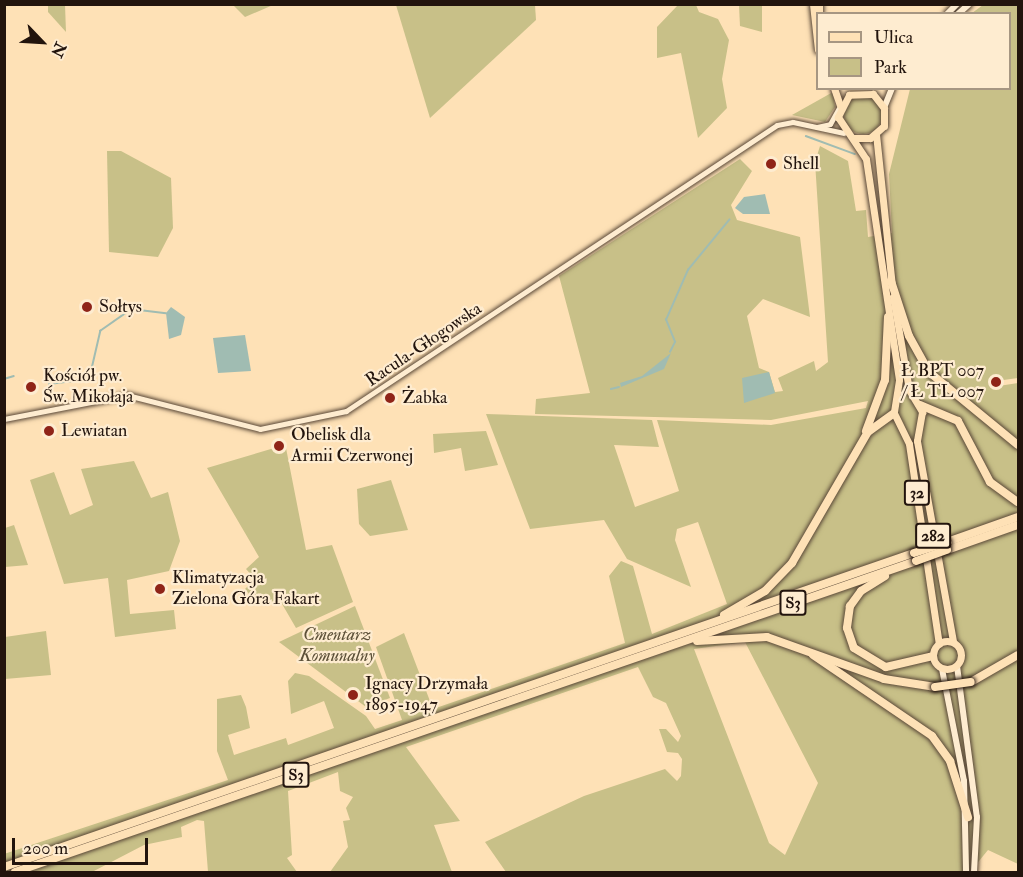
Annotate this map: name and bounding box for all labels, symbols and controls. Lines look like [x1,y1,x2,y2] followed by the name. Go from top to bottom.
[12,12,72,72] north arrow
[816,12,1011,90] legend
[874,26,913,49] text: Ulica
[46,39,70,60] text: N
[874,56,907,79] text: Park
[783,153,819,175] place label: Shell
[764,157,778,171] marker: Shell
[99,296,142,318] place label: Sołtys
[362,298,486,392] street label: Racula-Głogowska
[80,300,94,314] marker: Sołtys
[901,361,984,404] place label: Ł BPT 007 / Ł TL 007
[43,366,133,409] place label: Kościół pw. Św. Mikołaja
[989,375,1003,389] marker: Ł BPT 007 / Ł TL 007
[24,380,38,394] marker: Kościół pw. Św. Mikołaja
[402,387,448,409] place label: Żabka
[383,391,397,405] marker: Żabka
[61,420,127,442] place label: Lewiatan
[42,424,56,438] marker: Lewiatan
[291,425,413,468] place label: Obelisk dla Armii Czerwonej
[272,439,286,453] marker: Obelisk dla Armii Czerwonej
[904,480,930,506] road number: 32
[915,523,951,549] road number: 282
[172,568,320,610] place label: Klimatyzacja Zielona Góra Fakart
[153,582,167,596] marker: Klimatyzacja Zielona Góra Fakart
[778,590,808,616] road number: S3
[299,625,375,668] park label: Cmentarz Komunalny
[365,674,488,716] place label: Ignacy Drzymała 1895-1947
[346,688,360,702] marker: Ignacy Drzymała 1895-1947
[281,762,311,788] road number: S3
[15,826,152,864] scale bar
[23,837,68,860] text: 200 m

